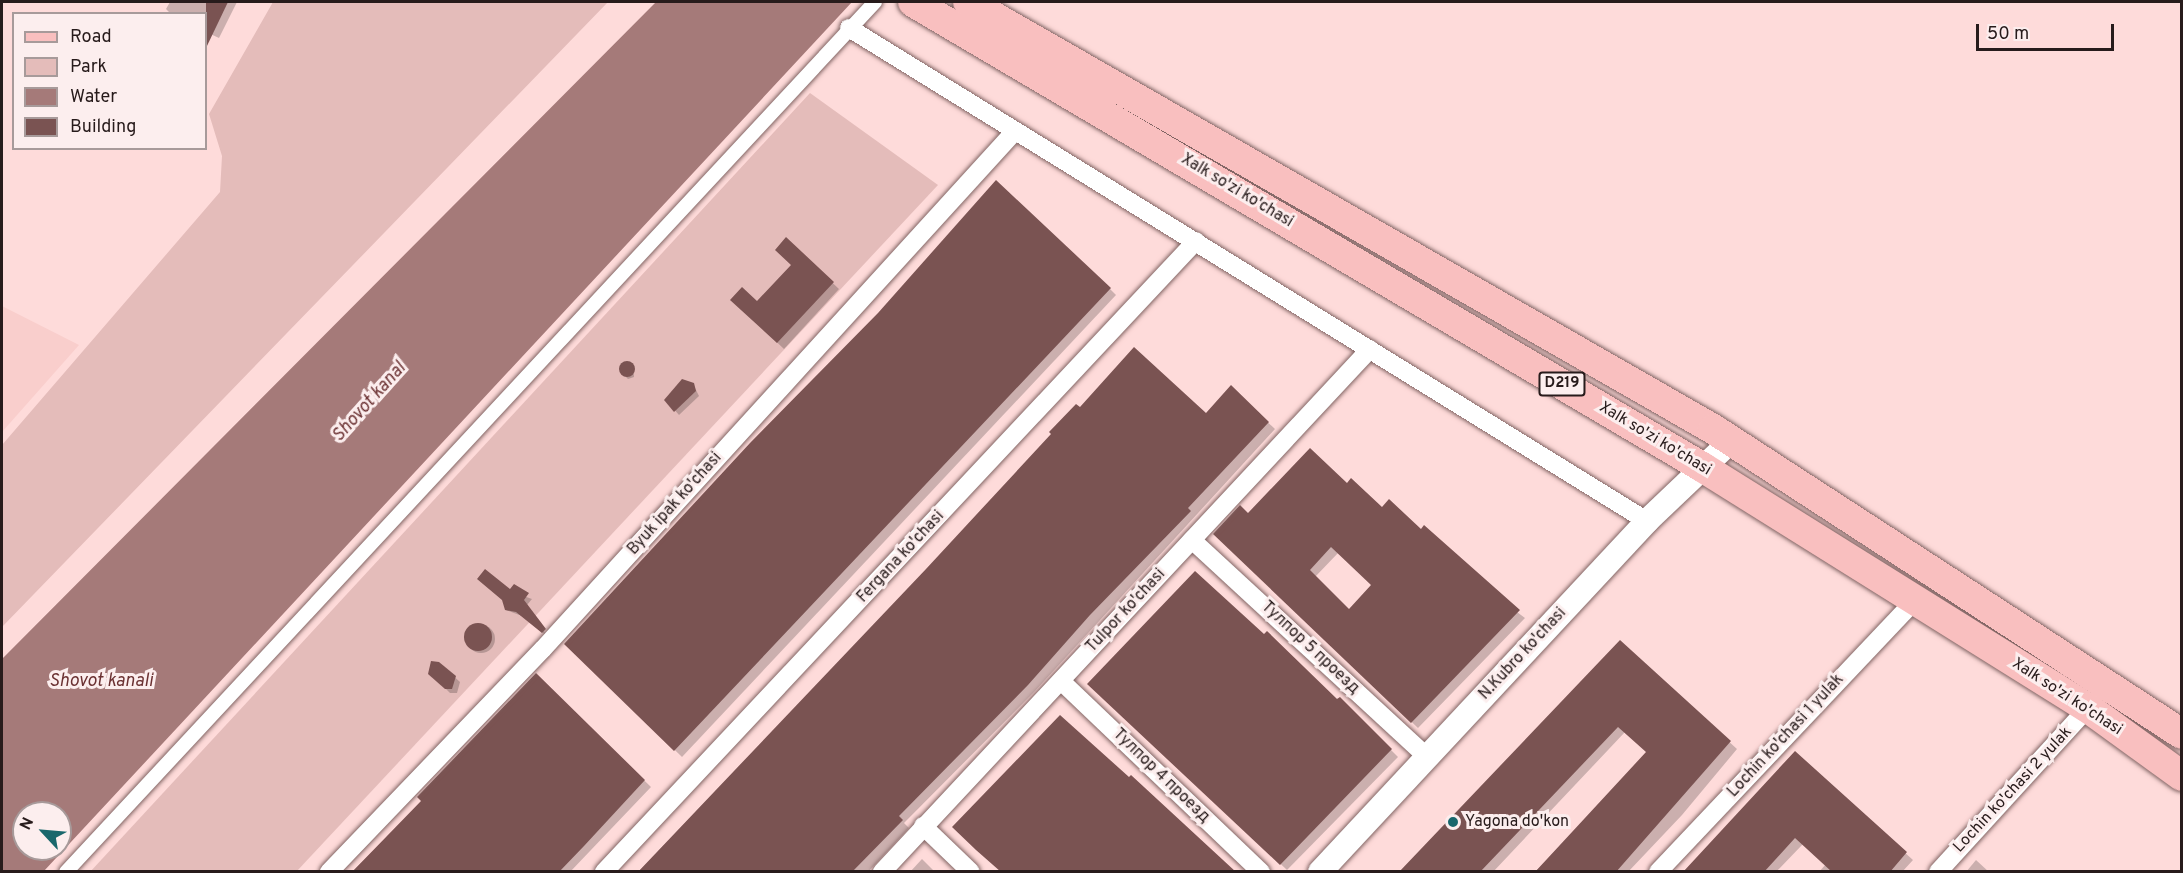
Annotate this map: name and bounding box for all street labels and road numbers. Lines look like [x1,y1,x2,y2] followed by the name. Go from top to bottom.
[1177,150,1297,232] street label: Xalk so'zi ko'chasi
[1538,372,1586,396] road number: D219
[1595,398,1715,480] street label: Xalk so'zi ko'chasi
[624,449,726,559] street label: Byuk ipak ko'chasi
[853,507,949,607] street label: Fergana ko'chasi
[1082,565,1170,657] street label: Tulpor ko'chasi
[1257,598,1363,698] street label: Тулпор 5 проезд
[1475,604,1571,704] street label: N.Kubro ko'chasi
[2008,654,2126,740] street label: Xalk so'zi ko'chasi
[1724,670,1848,802] street label: Lochin ko'chasi 1 yulak
[1950,723,2076,857] street label: Lochin ko'chasi 2 yulak
[1109,725,1213,827] street label: Тулпор 4 проезд

